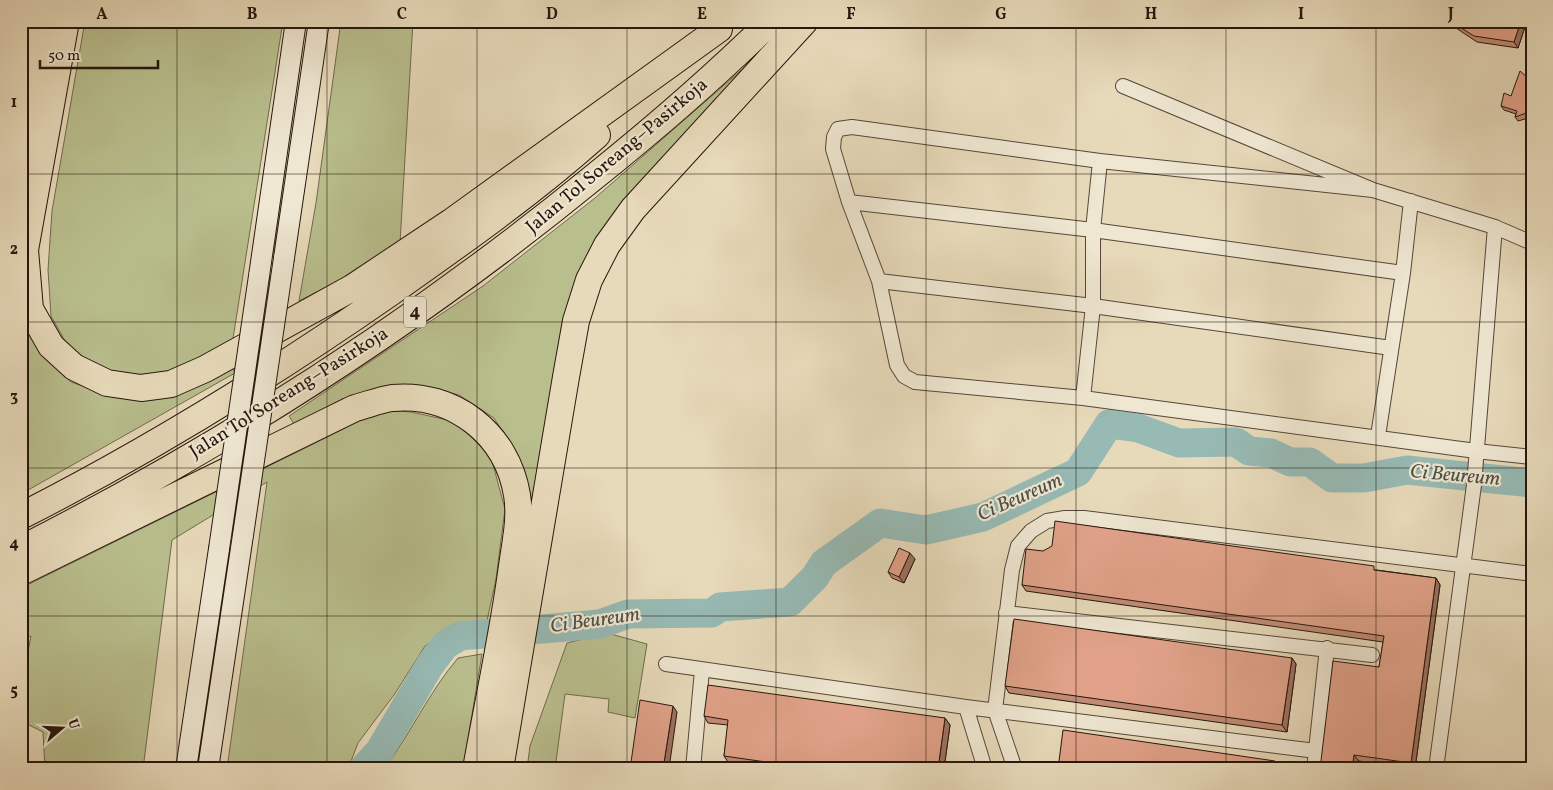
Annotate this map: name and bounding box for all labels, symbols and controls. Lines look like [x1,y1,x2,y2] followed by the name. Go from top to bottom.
[96,4,108,26] text: A
[247,4,258,26] text: B
[397,4,407,26] text: C
[546,4,558,26] text: D
[697,4,707,26] text: E
[846,4,856,26] text: F
[995,4,1007,26] text: G
[1145,4,1157,26] text: H
[1298,4,1304,26] text: I
[1447,4,1454,26] text: J
[40,38,158,70] scale bar
[48,46,80,67] text: 50 m
[520,72,714,240] street label: Jalan Tol Soreang–Pasirkoja
[11,92,17,114] text: 1
[10,239,18,261] text: 2
[404,296,426,328] road number: 4
[184,321,394,465] street label: Jalan Tol Soreang–Pasirkoja
[10,386,18,408] text: 3
[1409,458,1501,494] water label: Ci Beureum
[973,467,1067,529] water label: Ci Beureum
[9,533,19,555] text: 4
[548,601,642,641] water label: Ci Beureum
[10,680,18,702] text: 5
[38,702,88,752] north arrow
[62,717,84,732] text: U

